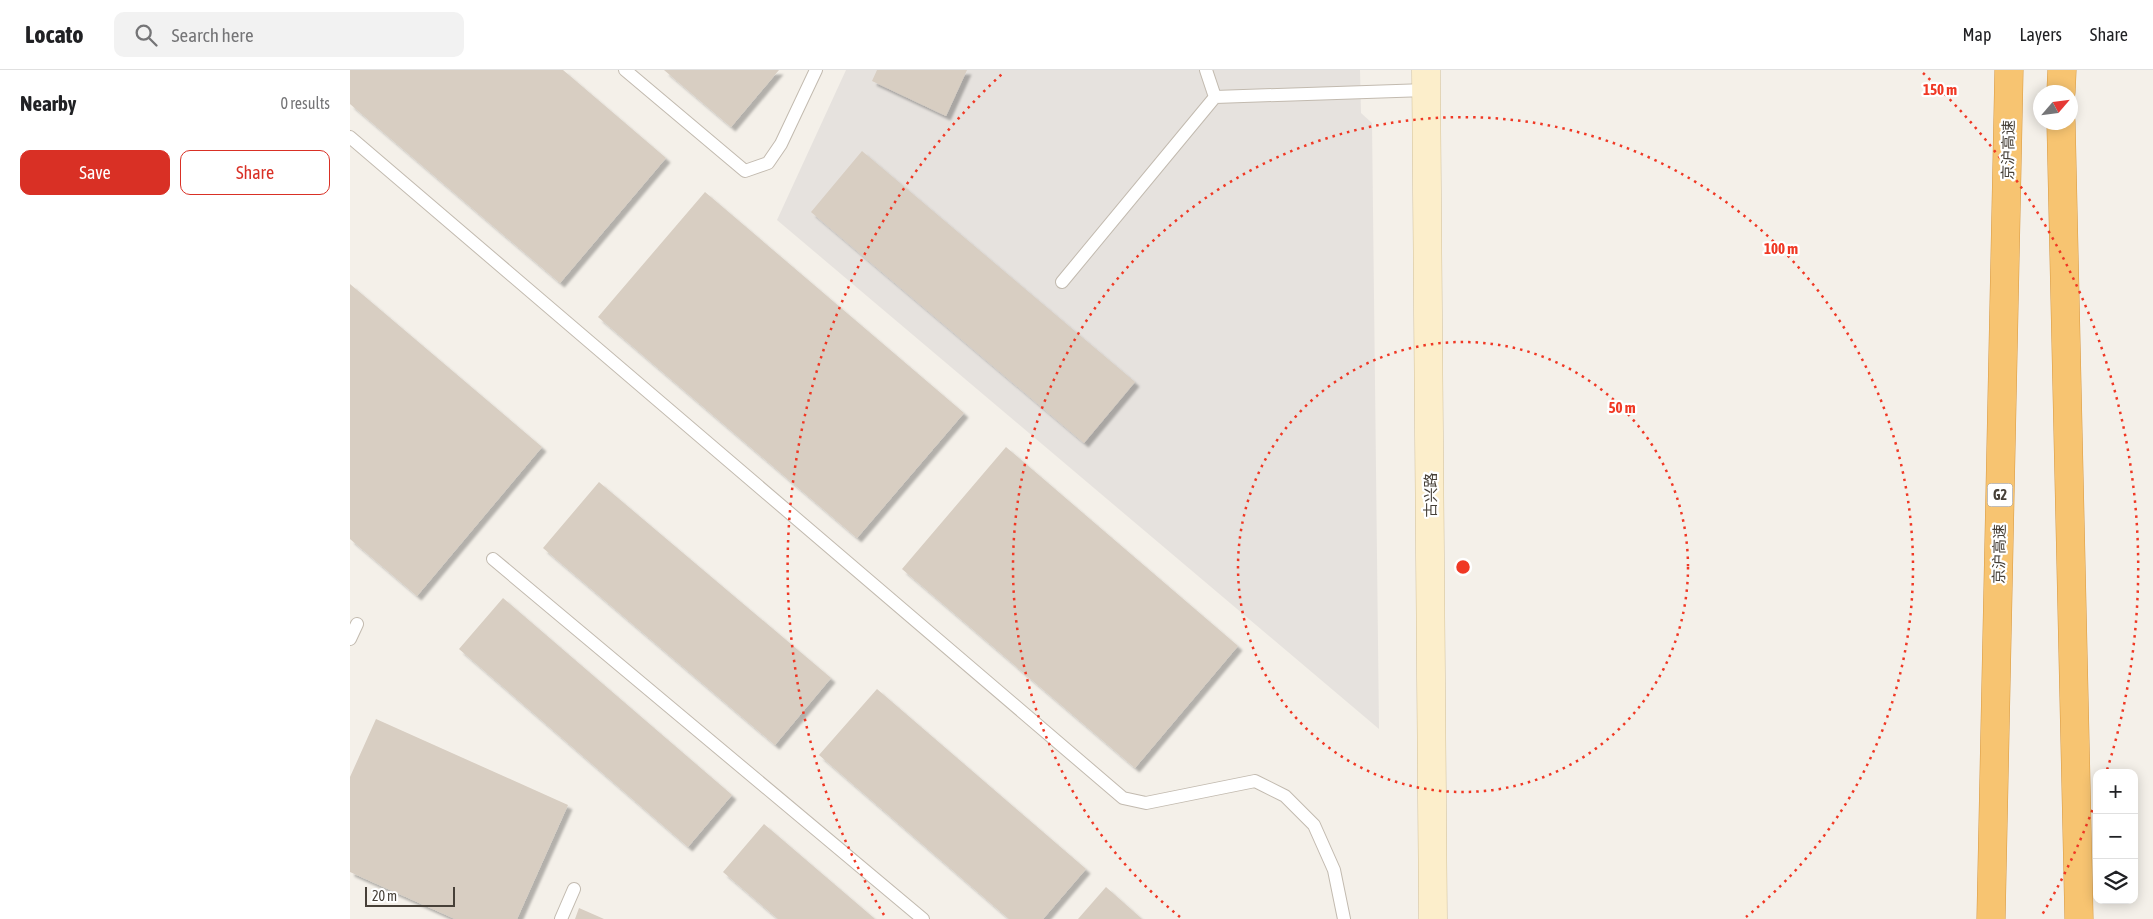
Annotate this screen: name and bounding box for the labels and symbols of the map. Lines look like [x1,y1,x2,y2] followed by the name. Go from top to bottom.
[1923,81,1957,98] text: 150 m
[2033,85,2078,130] north arrow
[1999,120,2017,180] street label: 京沪高速
[1764,240,1798,257] text: 100 m
[1609,399,1636,416] text: 50 m
[1422,472,1439,518] street label: 古兴路
[1988,484,2012,506] road number: G2
[1990,524,2008,584] street label: 京沪高速
[1454,558,1472,576] centre of rings
[365,884,455,907] scale bar

